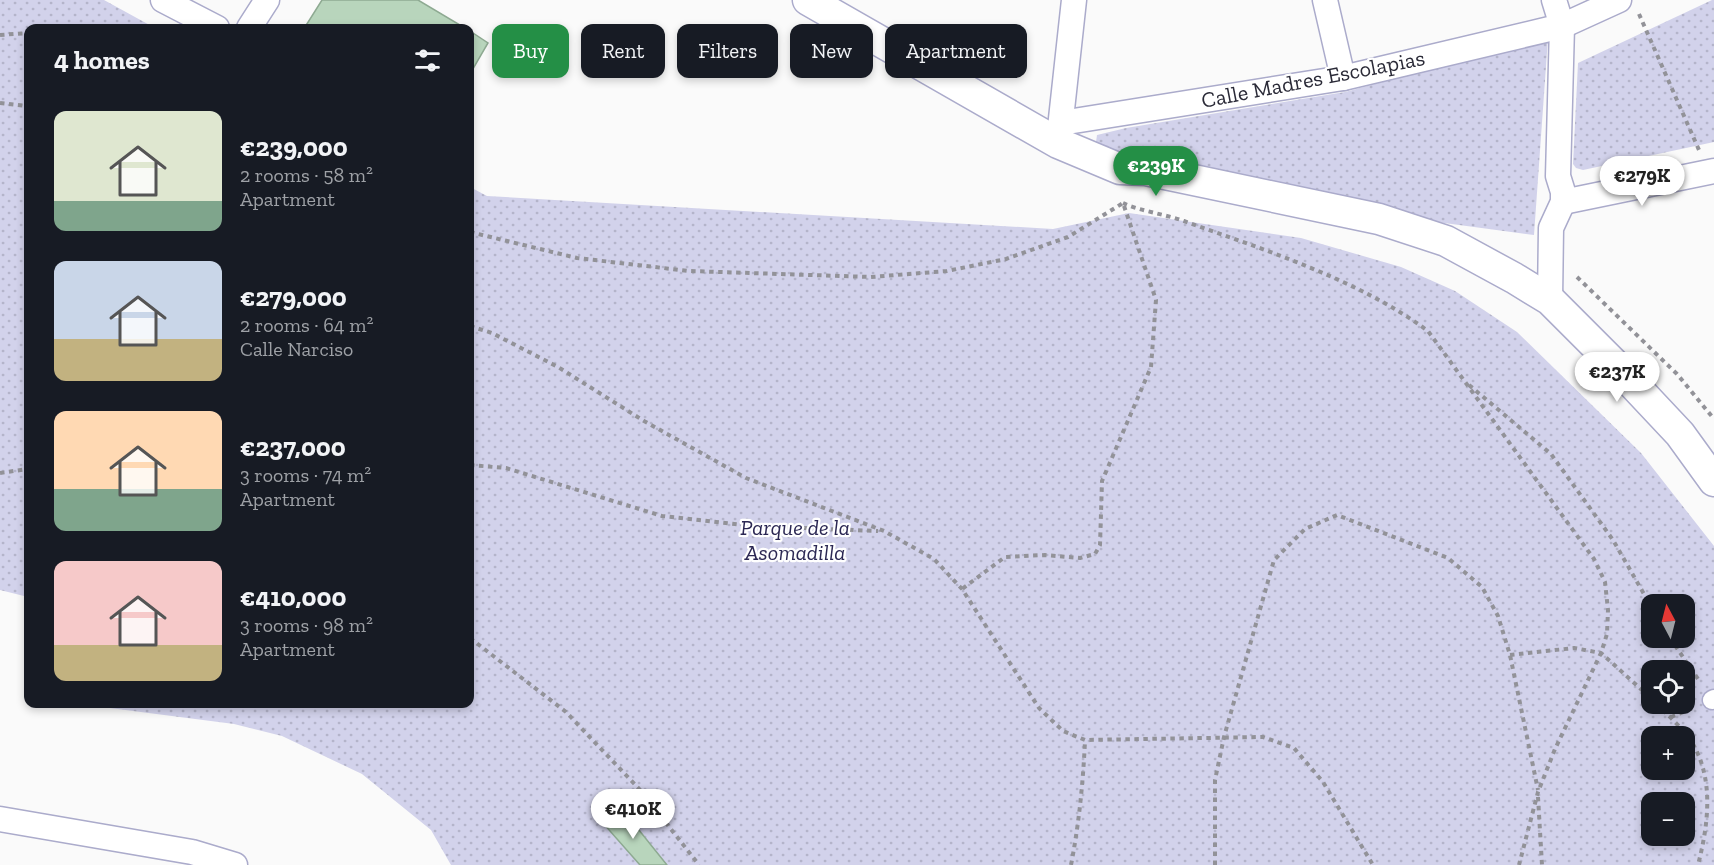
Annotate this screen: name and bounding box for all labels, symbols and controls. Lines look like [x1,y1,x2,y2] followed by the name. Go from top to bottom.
[492,24,569,78] chip: Buy
[581,24,665,78] chip: Rent
[677,24,778,78] chip: Filters
[790,24,873,78] chip: New
[885,24,1027,78] chip: Apartment
[54,44,150,76] text: 4 homes
[411,44,444,77] icon: filters
[1199,44,1427,114] street label: Calle Madres Escolapias
[240,131,348,163] text: €239,000
[102,135,174,207] icon: home
[1114,146,1198,197] pin: €239K
[1127,153,1185,177] text: €239K
[1600,156,1684,207] pin: €279K
[240,163,373,187] text: 2 rooms · 58 m²
[1614,163,1670,187] text: €279K
[240,187,335,211] text: Apartment
[240,281,347,313] text: €279,000
[102,285,174,357] icon: home
[240,313,373,337] text: 2 rooms · 64 m²
[240,337,353,361] text: Calle Narciso
[1575,352,1659,403] pin: €237K
[1589,359,1645,383] text: €237K
[240,431,346,463] text: €237,000
[102,435,174,507] icon: home
[240,463,371,487] text: 3 rooms · 74 m²
[240,487,335,511] text: Apartment
[740,514,850,566] park label: Parque de la Asomadilla
[240,581,346,613] text: €410,000
[102,585,174,657] icon: home
[1641,594,1695,648] north arrow
[1641,594,1695,846] map controls
[240,613,373,637] text: 3 rooms · 98 m²
[240,637,335,661] text: Apartment
[1641,660,1695,714] button: locate
[1641,726,1695,780] button: +
[591,789,675,840] pin: €410K
[1641,792,1695,846] button: −
[605,796,661,820] text: €410K

